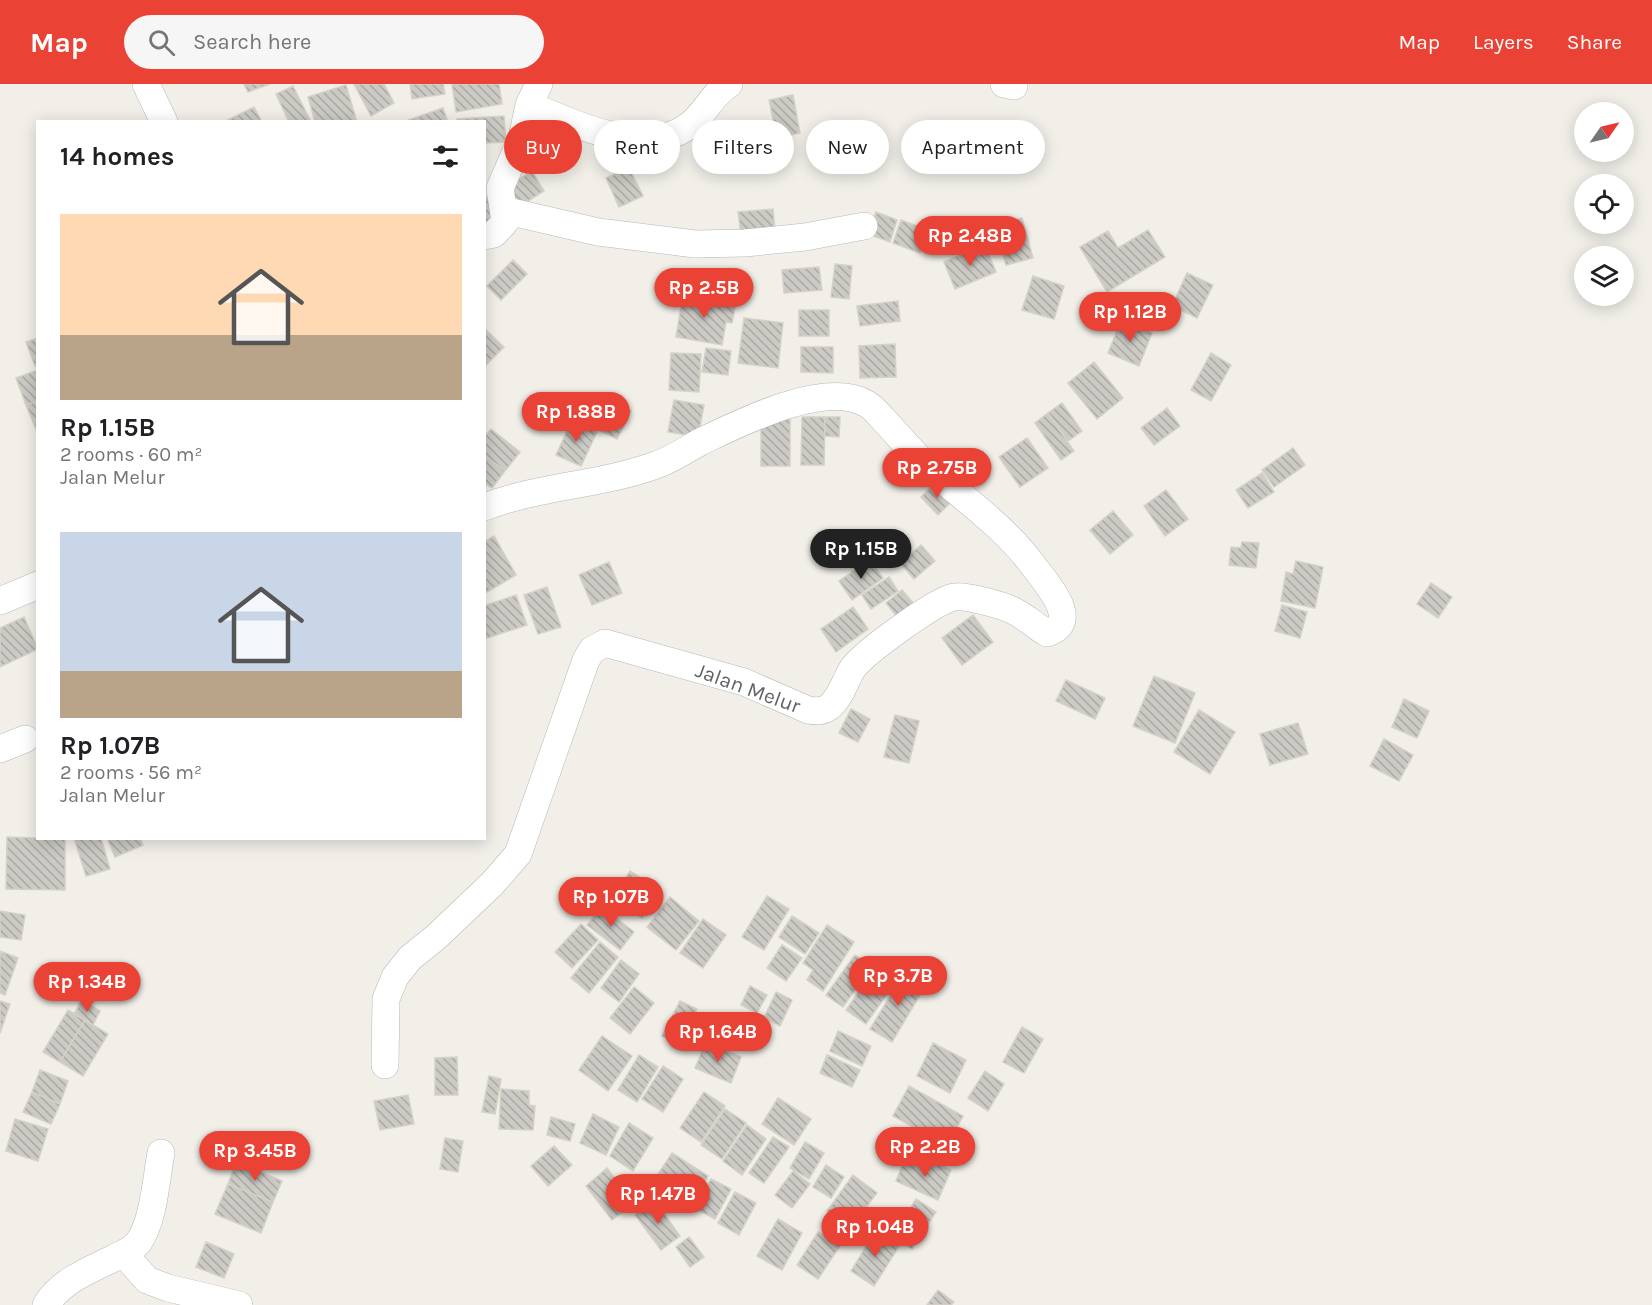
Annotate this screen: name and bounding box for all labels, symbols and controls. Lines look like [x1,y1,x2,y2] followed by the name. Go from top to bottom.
[124,15,544,69] search box
[30,26,88,59] text: Map
[145,26,178,59] icon: search
[193,29,311,55] text: Search here
[1398,30,1440,54] text: Map
[1473,30,1534,54] text: Layers
[1567,30,1622,54] text: Share
[1574,102,1634,162] north arrow
[1574,102,1634,306] map controls
[504,120,582,174] chip: Buy
[594,120,680,174] chip: Rent
[692,120,794,174] chip: Filters
[806,120,889,174] chip: New
[901,120,1045,174] chip: Apartment
[429,140,462,173] icon: filters
[60,141,174,172] text: 14 homes
[1574,174,1634,234] button: locate
[908,216,1032,267] pin: Rp 2.48B
[928,224,1012,247] text: Rp 2.48B
[1574,246,1634,306] button: layers
[207,253,315,361] icon: home
[649,268,759,319] pin: Rp 2.5B
[668,276,740,299] text: Rp 2.5B
[1068,292,1192,343] pin: Rp 1.12B
[1093,300,1167,323] text: Rp 1.12B
[514,392,638,443] pin: Rp 1.88B
[536,400,616,423] text: Rp 1.88B
[60,412,155,443] text: Rp 1.15B
[60,443,203,466] text: 2 rooms · 60 m²
[875,448,999,499] pin: Rp 2.75B
[896,456,978,479] text: Rp 2.75B
[60,466,165,489] text: Jalan Melur
[799,529,923,580] pin: Rp 1.15B
[824,537,898,560] text: Rp 1.15B
[207,571,315,679] icon: home
[692,658,804,718] street label: Jalan Melur
[60,730,160,761] text: Rp 1.07B
[60,761,202,784] text: 2 rooms · 56 m²
[60,784,165,807] text: Jalan Melur
[549,877,673,928] pin: Rp 1.07B
[572,885,650,908] text: Rp 1.07B
[843,956,953,1007] pin: Rp 3.7B
[25,962,149,1013] pin: Rp 1.34B
[863,964,933,987] text: Rp 3.7B
[48,970,126,993] text: Rp 1.34B
[656,1012,780,1063] pin: Rp 1.64B
[679,1020,757,1043] text: Rp 1.64B
[870,1127,980,1178] pin: Rp 2.2B
[193,1131,317,1182] pin: Rp 3.45B
[889,1135,961,1158] text: Rp 2.2B
[213,1139,297,1162] text: Rp 3.45B
[596,1174,720,1225] pin: Rp 1.47B
[620,1182,696,1205] text: Rp 1.47B
[813,1207,937,1258] pin: Rp 1.04B
[835,1215,915,1238] text: Rp 1.04B

